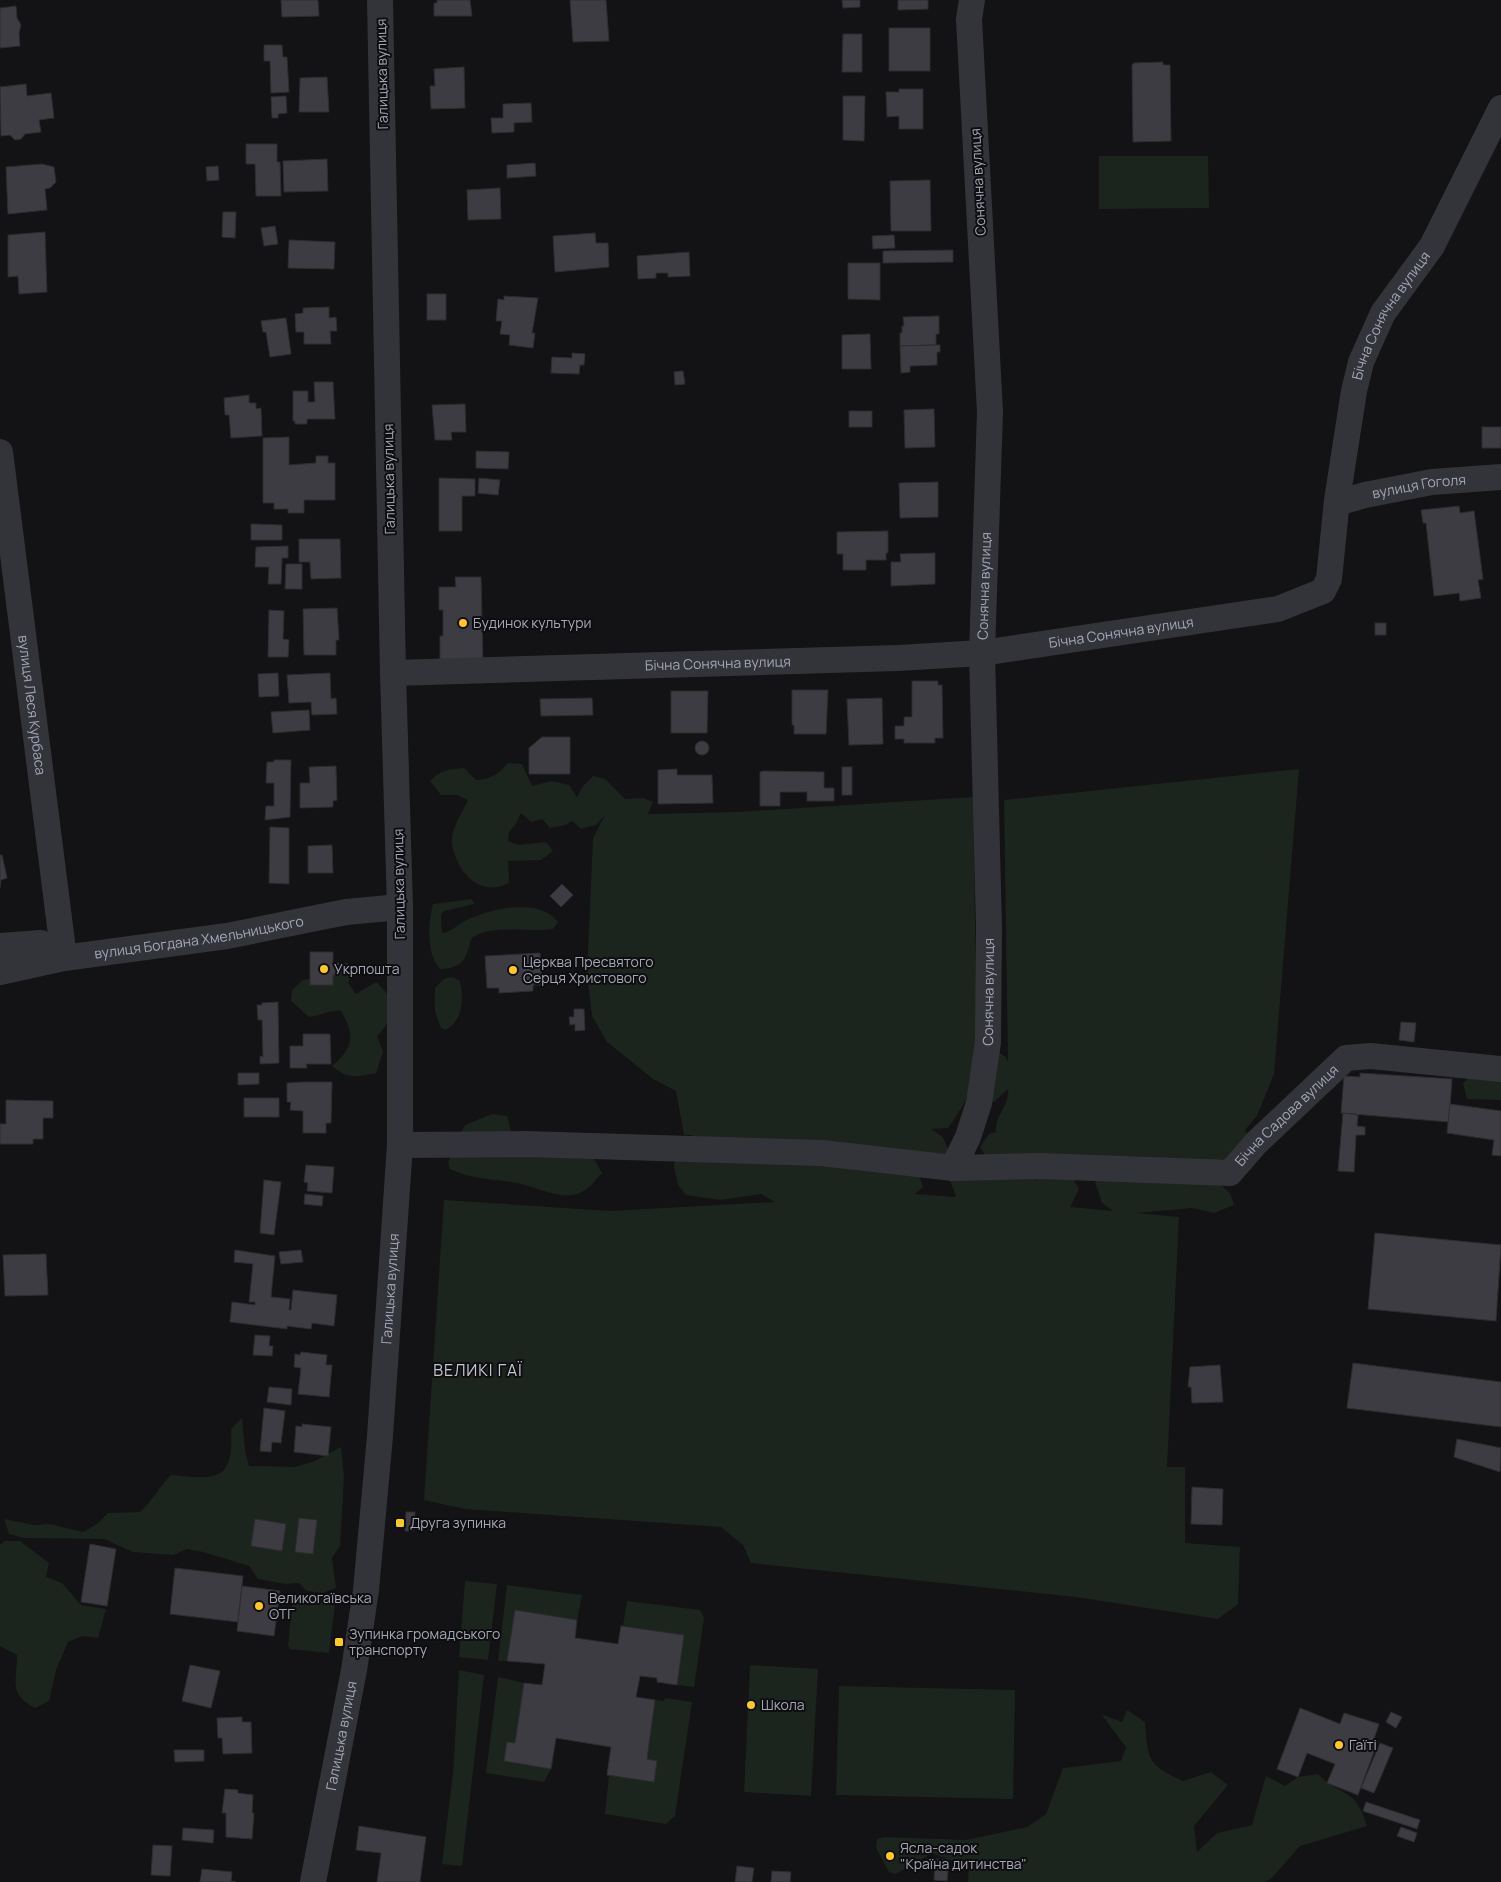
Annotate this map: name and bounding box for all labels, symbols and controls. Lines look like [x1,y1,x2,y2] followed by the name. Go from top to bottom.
[371,18,392,130] street label: Галицька вулиця
[965,128,990,236] street label: Сонячна вулиця
[1347,247,1434,382] street label: Бічна Сонячна вулиця
[378,423,399,535] street label: Галицька вулиця
[1370,470,1467,502] street label: вулиця Гоголя
[972,532,995,640] street label: Сонячна вулиця
[1047,612,1195,652] street label: Бічна Сонячна вулиця
[473,613,591,632] place label: Будинок культури
[457,617,469,629] marker: Будинок культури
[14,634,51,776] street label: вулиця Леся Курбаса
[645,651,791,675] street label: Бічна Сонячна вулиця
[388,828,409,940] street label: Галицька вулиця
[93,911,305,963] street label: вулиця Богдана Хмельницького
[978,938,998,1046] street label: Сонячна вулиця
[523,952,654,987] place label: Церква Пресвятого Серця Христового
[334,959,399,978] place label: Укрпошта
[318,963,330,975] marker: Укрпошта
[507,964,519,976] marker: Церква Пресвятого Серця Христового
[1230,1060,1342,1170] street label: Бічна Садова вулиця
[376,1233,403,1345] street label: Галицька вулиця
[433,1359,523,1381] district label: ВЕЛИКІ ГАЇ
[410,1513,506,1532] place label: Друга зупинка
[394,1517,406,1529] marker: Друга зупинка
[269,1588,372,1623] place label: Великогаївська ОТГ
[253,1600,265,1612] marker: Великогаївська ОТГ
[349,1624,500,1659] place label: Зупинка громадського транспорту
[333,1636,345,1648] marker: Зупинка громадського транспорту
[321,1679,361,1792] street label: Галицька вулиця
[761,1695,805,1714] place label: Школа
[745,1699,757,1711] marker: Школа
[1349,1735,1377,1754] place label: Гаїті
[1333,1739,1345,1751] marker: Гаїті
[900,1838,1027,1873] place label: Ясла-садок "Країна дитинства"
[884,1850,896,1862] marker: Ясла-садок "Країна дитинства"

